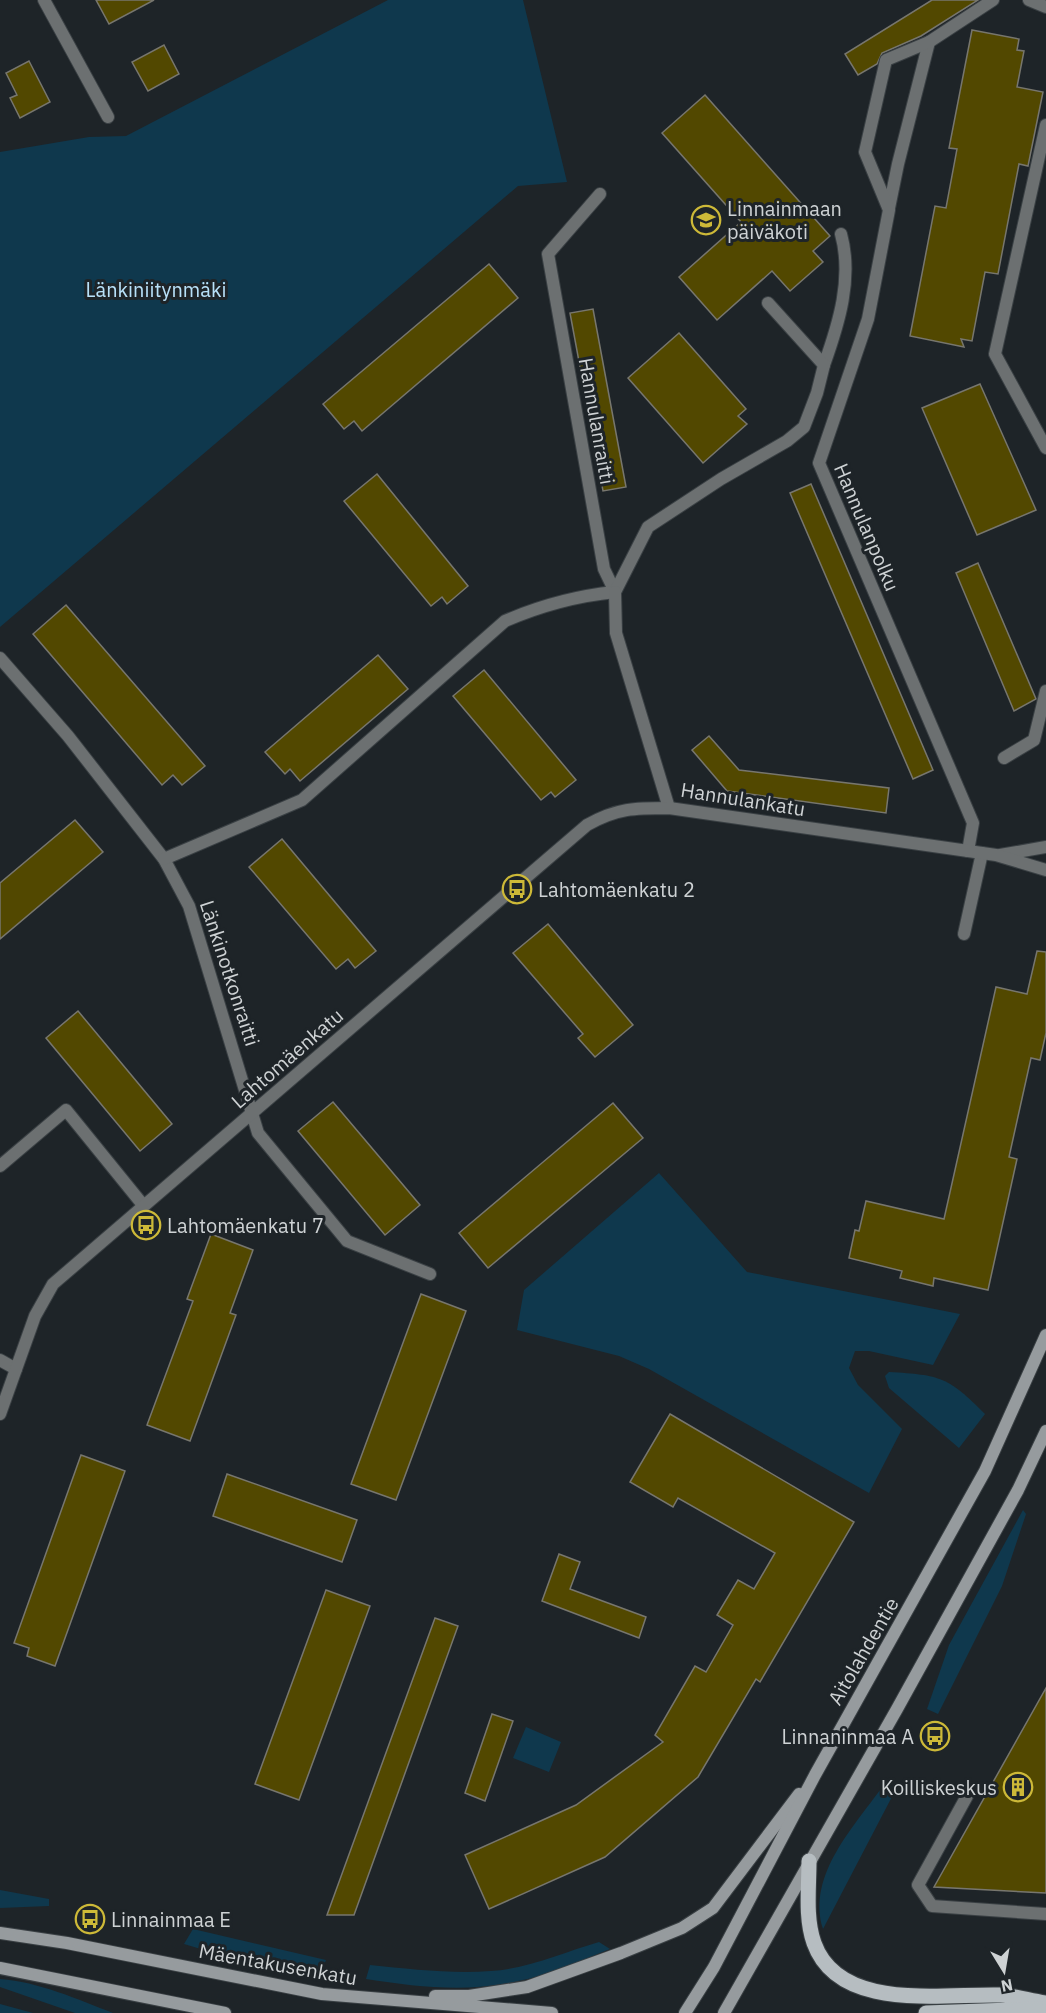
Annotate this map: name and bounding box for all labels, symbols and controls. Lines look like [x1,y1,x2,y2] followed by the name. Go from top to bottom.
[727,195,842,245] place label: Linnainmaan päiväkoti
[690,204,722,236] school or university icon: Linnainmaan päiväkoti
[86,276,226,303] park label: Länkiniitynmäki
[573,356,621,486] street label: Hannulanraitti
[828,459,906,595] street label: Hannulanpolku
[679,776,807,822] street label: Hannulankatu
[501,873,533,905] bus stop icon: Lahtomäenkatu 2
[538,876,695,903] place label: Lahtomäenkatu 2
[194,897,266,1049] street label: Länkinotkonraitti
[225,1002,349,1114] street label: Lahtomäenkatu
[130,1209,162,1241] bus stop icon: Lahtomäenkatu 7
[167,1212,324,1239] place label: Lahtomäenkatu 7
[821,1592,905,1710] street label: Aitolahdentie
[919,1720,951,1752] bus stop icon: Linnaninmaa A
[782,1723,914,1750] place label: Linnaninmaa A
[1002,1771,1034,1803] building icon: Koilliskeskus
[881,1774,997,1801] place label: Koilliskeskus
[74,1903,106,1935] bus stop icon: Linnainmaa E
[111,1906,231,1933] place label: Linnainmaa E
[197,1937,359,1991] street label: Mäentakusenkatu
[974,1941,1034,2001] north arrow
[999,1975,1014,1997] text: N

